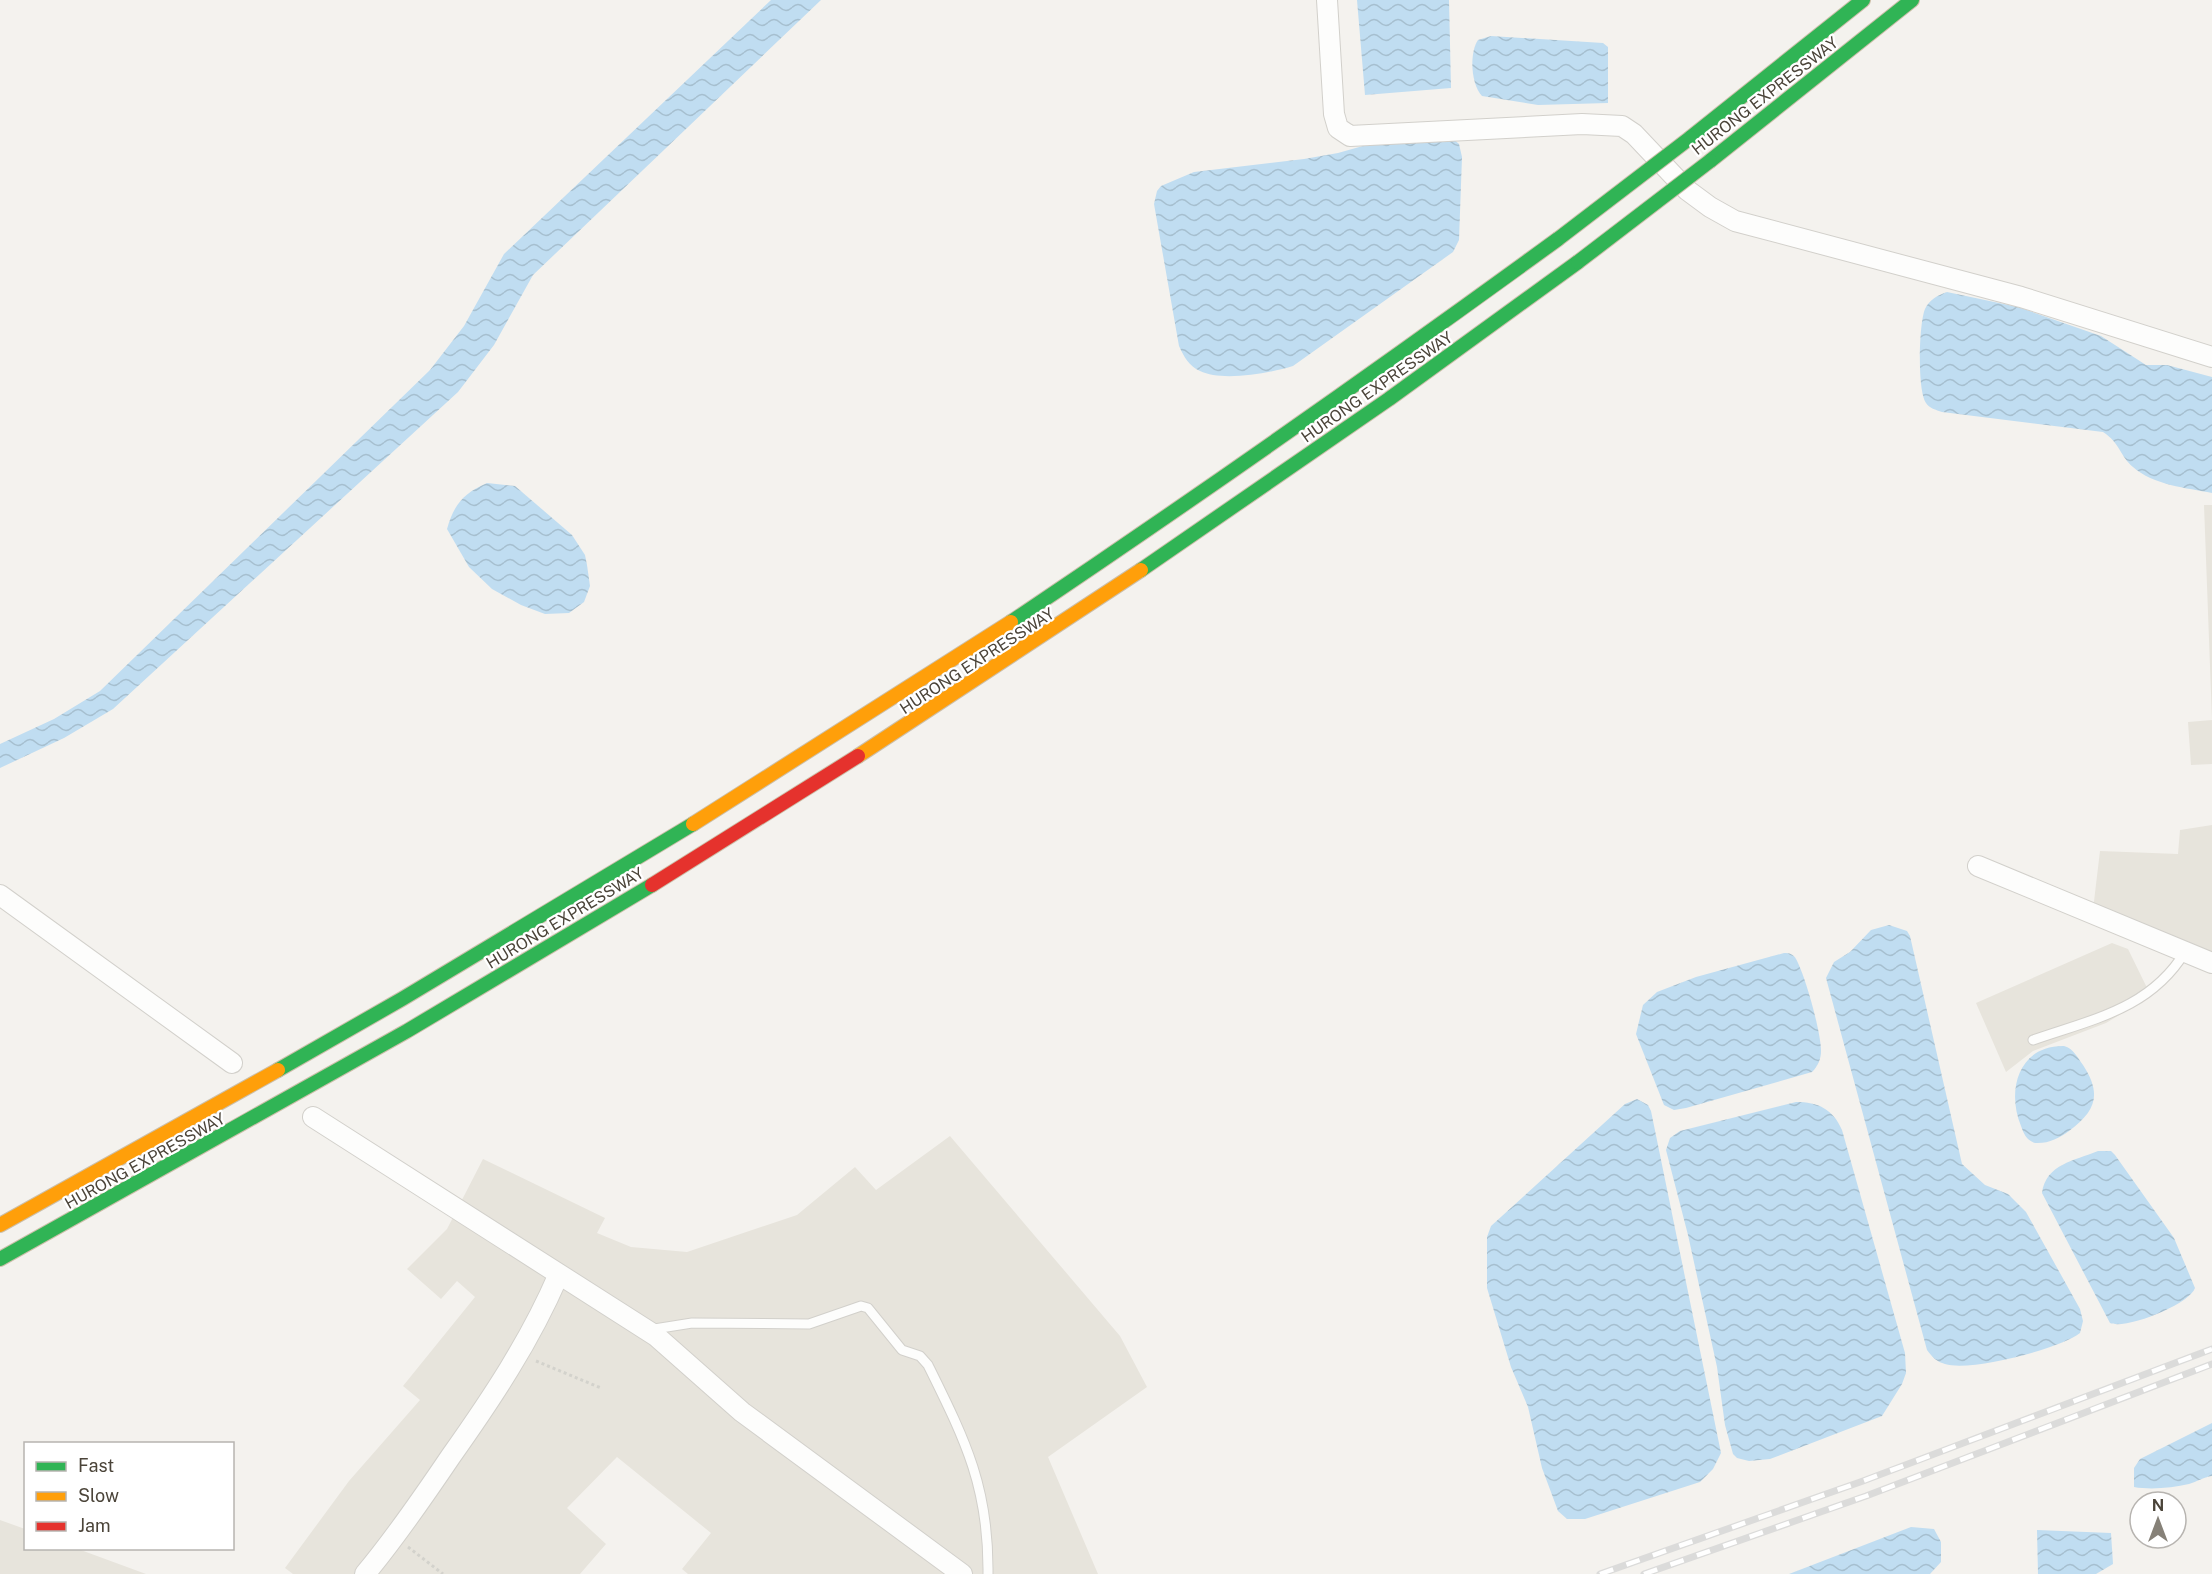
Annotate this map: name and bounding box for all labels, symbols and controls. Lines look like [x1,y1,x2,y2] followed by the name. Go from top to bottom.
[1688,33,1842,159] street label: HURONG EXPRESSWAY
[1298,327,1457,446] street label: HURONG EXPRESSWAY
[896,604,1058,718] street label: HURONG EXPRESSWAY
[483,863,647,973] street label: HURONG EXPRESSWAY
[62,1109,229,1213] street label: HURONG EXPRESSWAY
[24,1442,234,1550] legend
[78,1455,114,1476] text: Fast
[78,1485,119,1506] text: Slow
[2128,1490,2188,1550] north arrow
[2152,1496,2164,1515] text: N
[78,1515,111,1536] text: Jam

